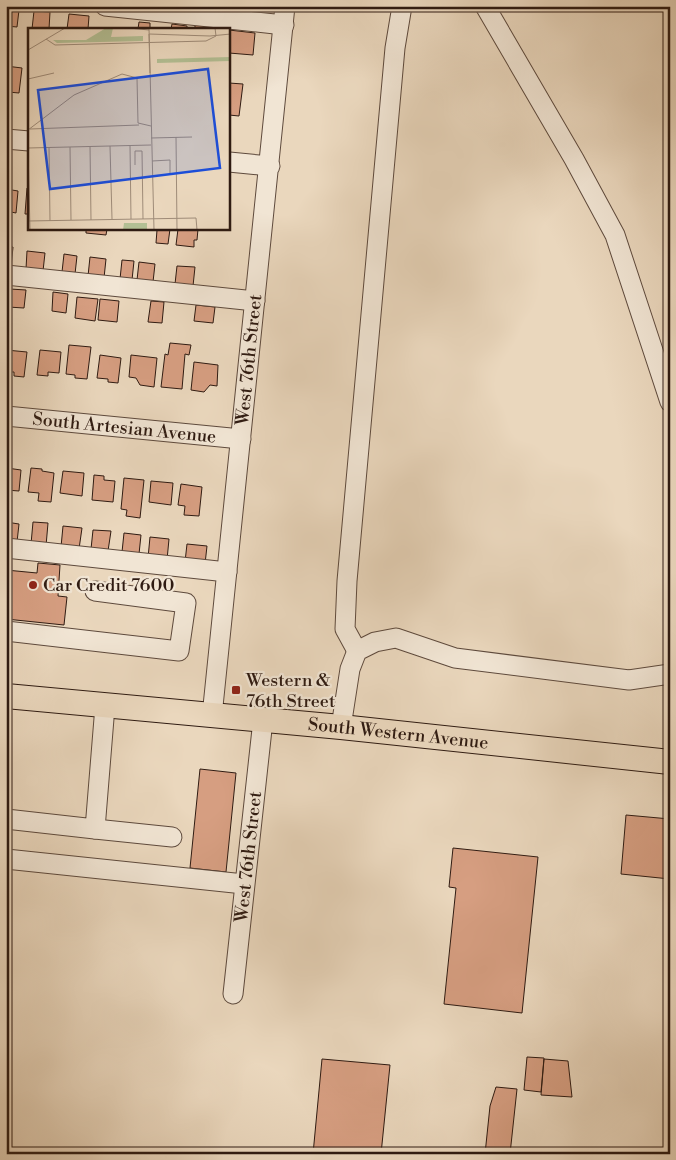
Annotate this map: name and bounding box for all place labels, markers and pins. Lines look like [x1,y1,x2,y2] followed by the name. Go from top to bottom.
[43,574,174,597] place label: Car Credit 7600
[27,579,39,591] marker: Car Credit 7600
[245,669,336,713] place label: Western & 76th Street
[230,684,242,696] marker: Western & 76th Street

